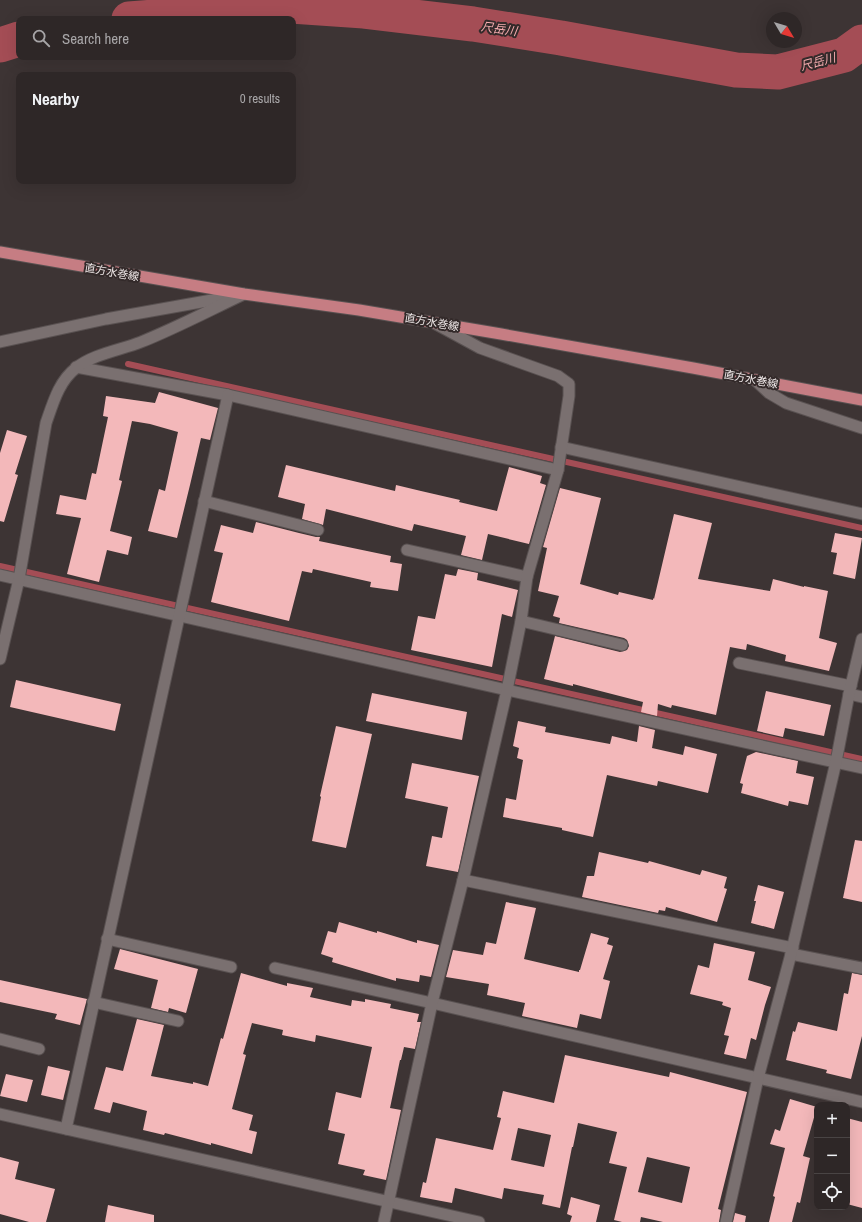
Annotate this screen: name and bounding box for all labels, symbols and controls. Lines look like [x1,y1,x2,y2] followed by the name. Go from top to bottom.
[766,12,802,48] north arrow
[16,16,296,60] search box
[480,19,520,40] water label: 尺岳川
[30,27,52,49] icon: search
[62,28,129,49] text: Search here
[799,49,839,74] water label: 尺岳川
[32,87,79,110] text: Nearby
[240,90,280,107] text: 0 results
[84,260,140,284] street label: 直方水巻線
[404,310,460,334] street label: 直方水巻線
[723,367,779,391] street label: 直方水巻線
[814,1102,850,1210] map controls
[814,1102,850,1138] button: +
[814,1138,850,1174] button: −
[814,1174,850,1210] button: locate

